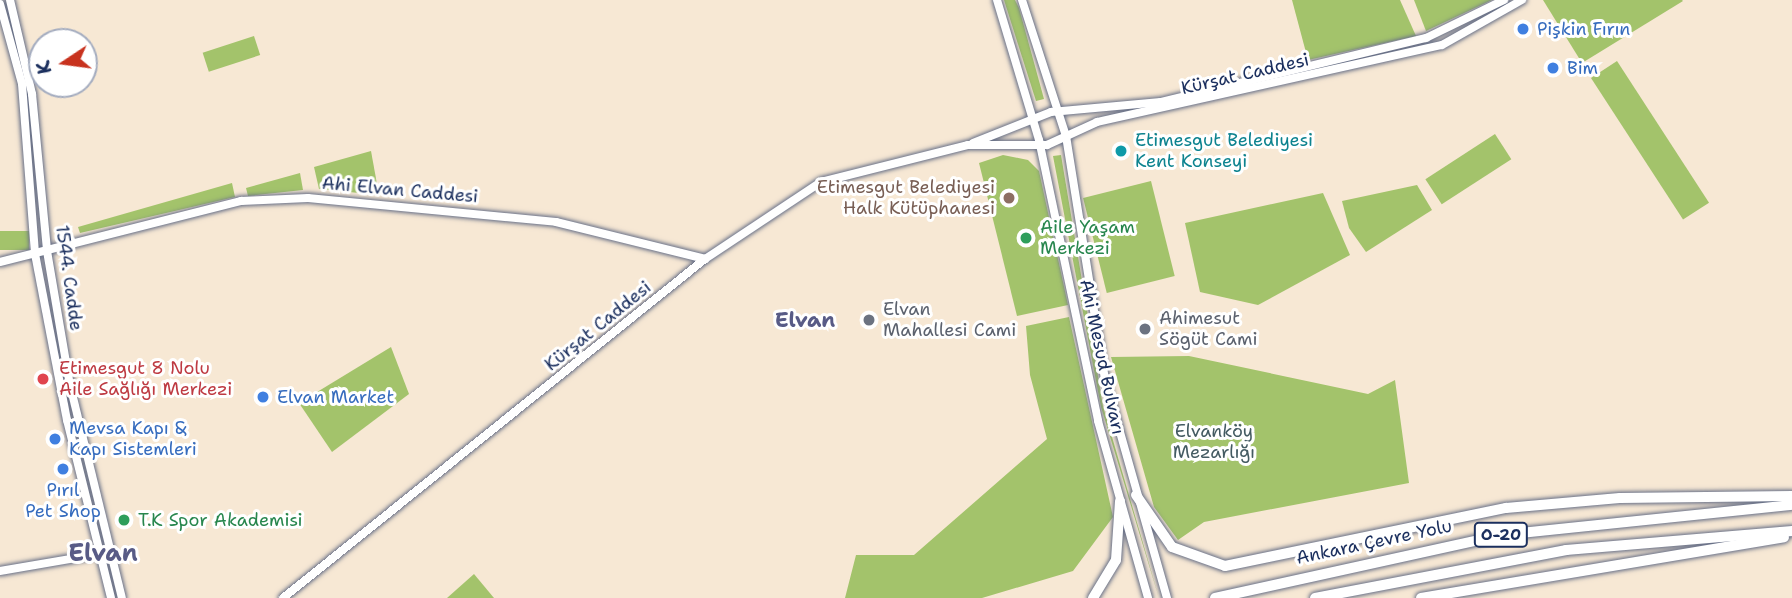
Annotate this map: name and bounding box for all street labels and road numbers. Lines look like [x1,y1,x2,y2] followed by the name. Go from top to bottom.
[1179,49,1311,99] street label: Kürşat Caddesi
[321,172,479,208] street label: Ahi Elvan Caddesi
[51,224,87,332] street label: 1544. Cadde
[540,277,656,375] street label: Kürşat Caddesi
[1075,277,1129,437] street label: Ahi Mesud Bulvarı
[1294,515,1454,569] street label: Ankara Çevre Yolu
[1473,522,1529,548] road number: O-20

